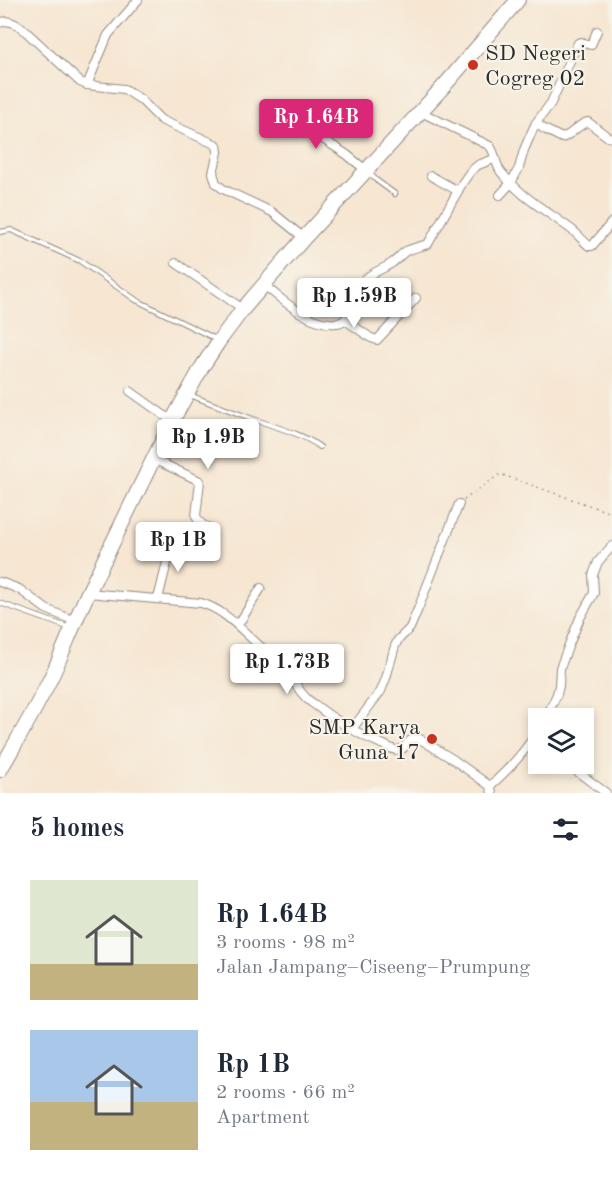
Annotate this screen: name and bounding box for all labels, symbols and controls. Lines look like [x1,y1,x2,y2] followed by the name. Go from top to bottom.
[485,43,586,90] place label: SD Negeri Cogreg 02
[466,58,480,72] marker: SD Negeri Cogreg 02
[254,99,378,150] pin: Rp 1.64B
[273,108,359,128] text: Rp 1.64B
[292,278,416,329] pin: Rp 1.59B
[311,287,397,307] text: Rp 1.59B
[153,419,263,470] pin: Rp 1.9B
[171,428,245,448] text: Rp 1.9B
[136,522,220,573] pin: Rp 1B
[150,531,206,551] text: Rp 1B
[225,644,349,695] pin: Rp 1.73B
[244,653,330,673] text: Rp 1.73B
[528,708,594,774] map controls
[528,708,594,774] button: layers
[308,717,420,764] place label: SMP Karya Guna 17
[425,732,439,746] marker: SMP Karya Guna 17
[549,813,582,846] icon: filters
[30,816,124,842] text: 5 homes
[216,902,327,928] text: Rp 1.64B
[78,904,150,976] icon: home
[216,933,355,953] text: 3 rooms · 98 m²
[216,958,530,978] text: Jalan Jampang–Ciseeng–Prumpung
[216,1052,290,1078] text: Rp 1B
[78,1054,150,1126] icon: home
[216,1083,355,1103] text: 2 rooms · 66 m²
[216,1108,310,1128] text: Apartment

